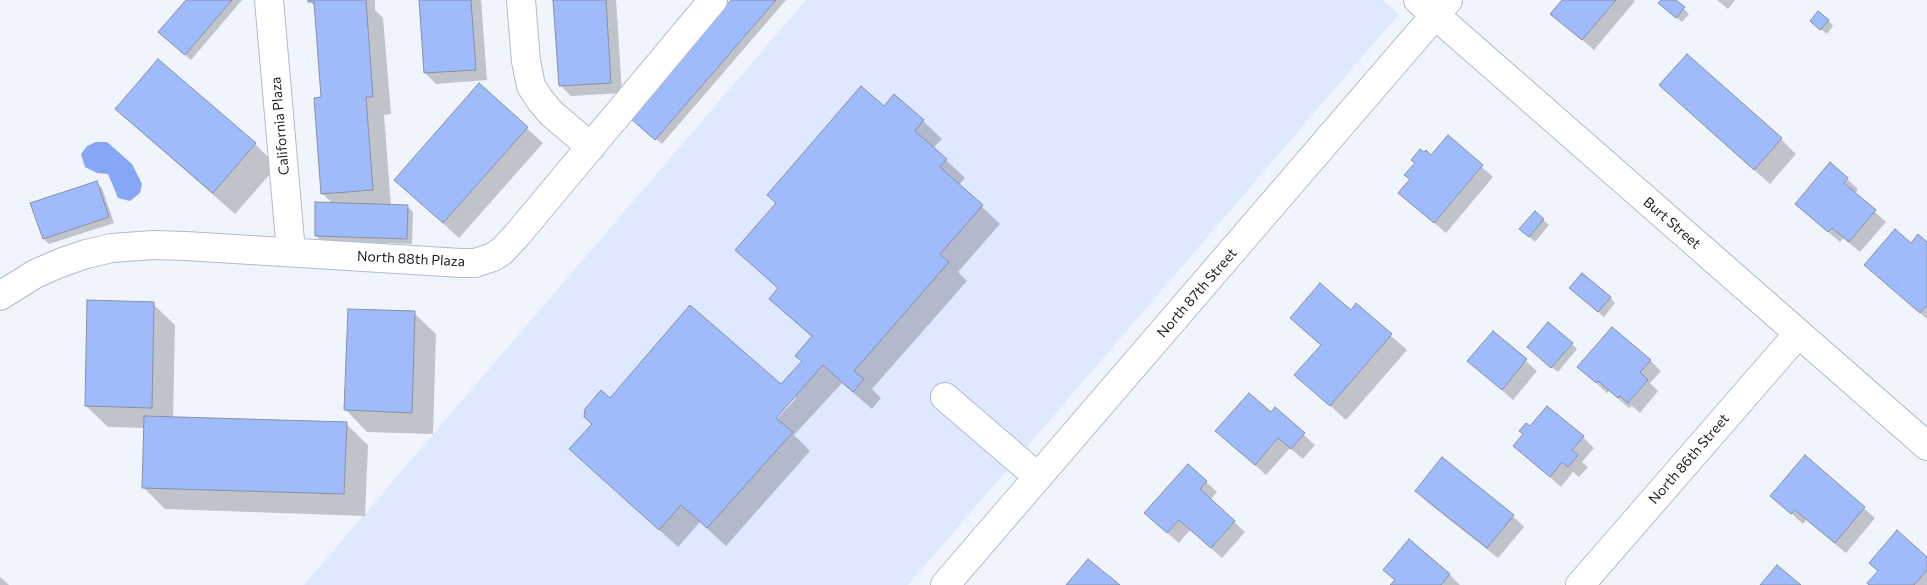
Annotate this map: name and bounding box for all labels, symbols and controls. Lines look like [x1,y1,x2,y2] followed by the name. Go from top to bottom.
[267,76,293,176] street label: California Plaza
[1640,194,1704,252] street label: Burt Street
[1154,245,1240,341] street label: North 87th Street
[356,248,466,270] street label: North 88th Plaza
[1645,410,1733,508] street label: North 86th Street

